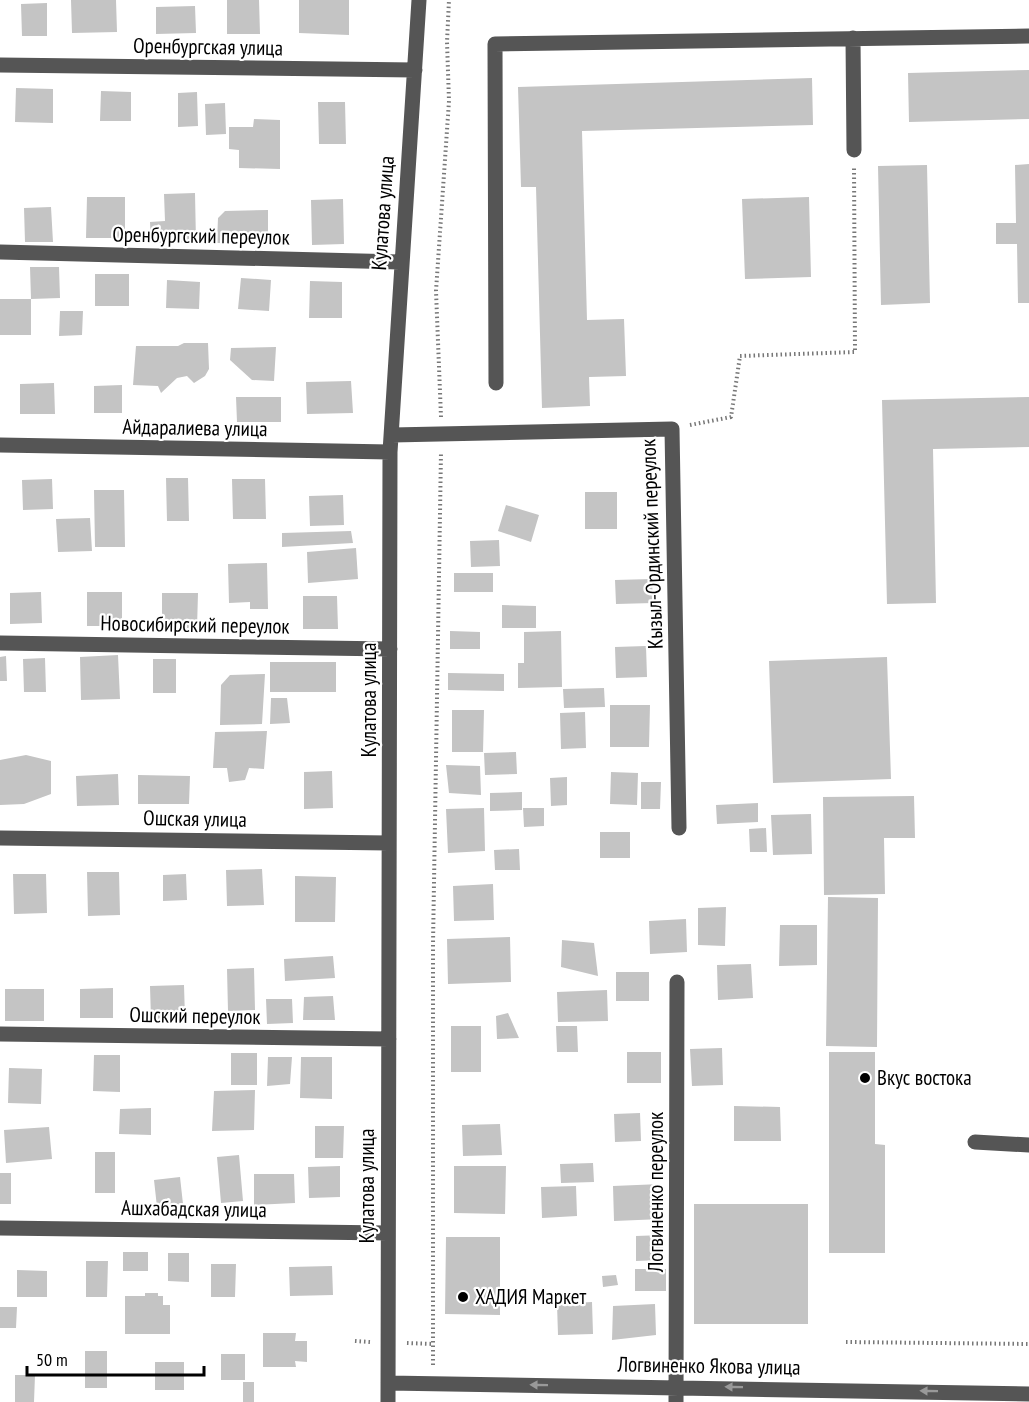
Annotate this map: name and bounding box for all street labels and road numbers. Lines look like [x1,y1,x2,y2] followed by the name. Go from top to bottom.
[133,32,283,61] street label: Оренбургская улица
[365,155,400,271] street label: Кулатова улица
[112,220,290,251] street label: Оренбургский переулок
[122,413,268,442] street label: Айдаралиева улица
[634,438,669,650] street label: Кызыл-Ординский переулок
[100,609,290,640] street label: Новосибирский переулок
[355,643,382,757] street label: Кулатова улица
[143,804,247,833] street label: Ошская улица
[129,1001,261,1030] street label: Ошский переулок
[642,1112,669,1273] street label: Логвиненко переулок
[353,1129,380,1243] street label: Кулатова улица
[121,1194,267,1223] street label: Ашхабадская улица
[616,1350,801,1381] street label: Логвиненко Якова улица

